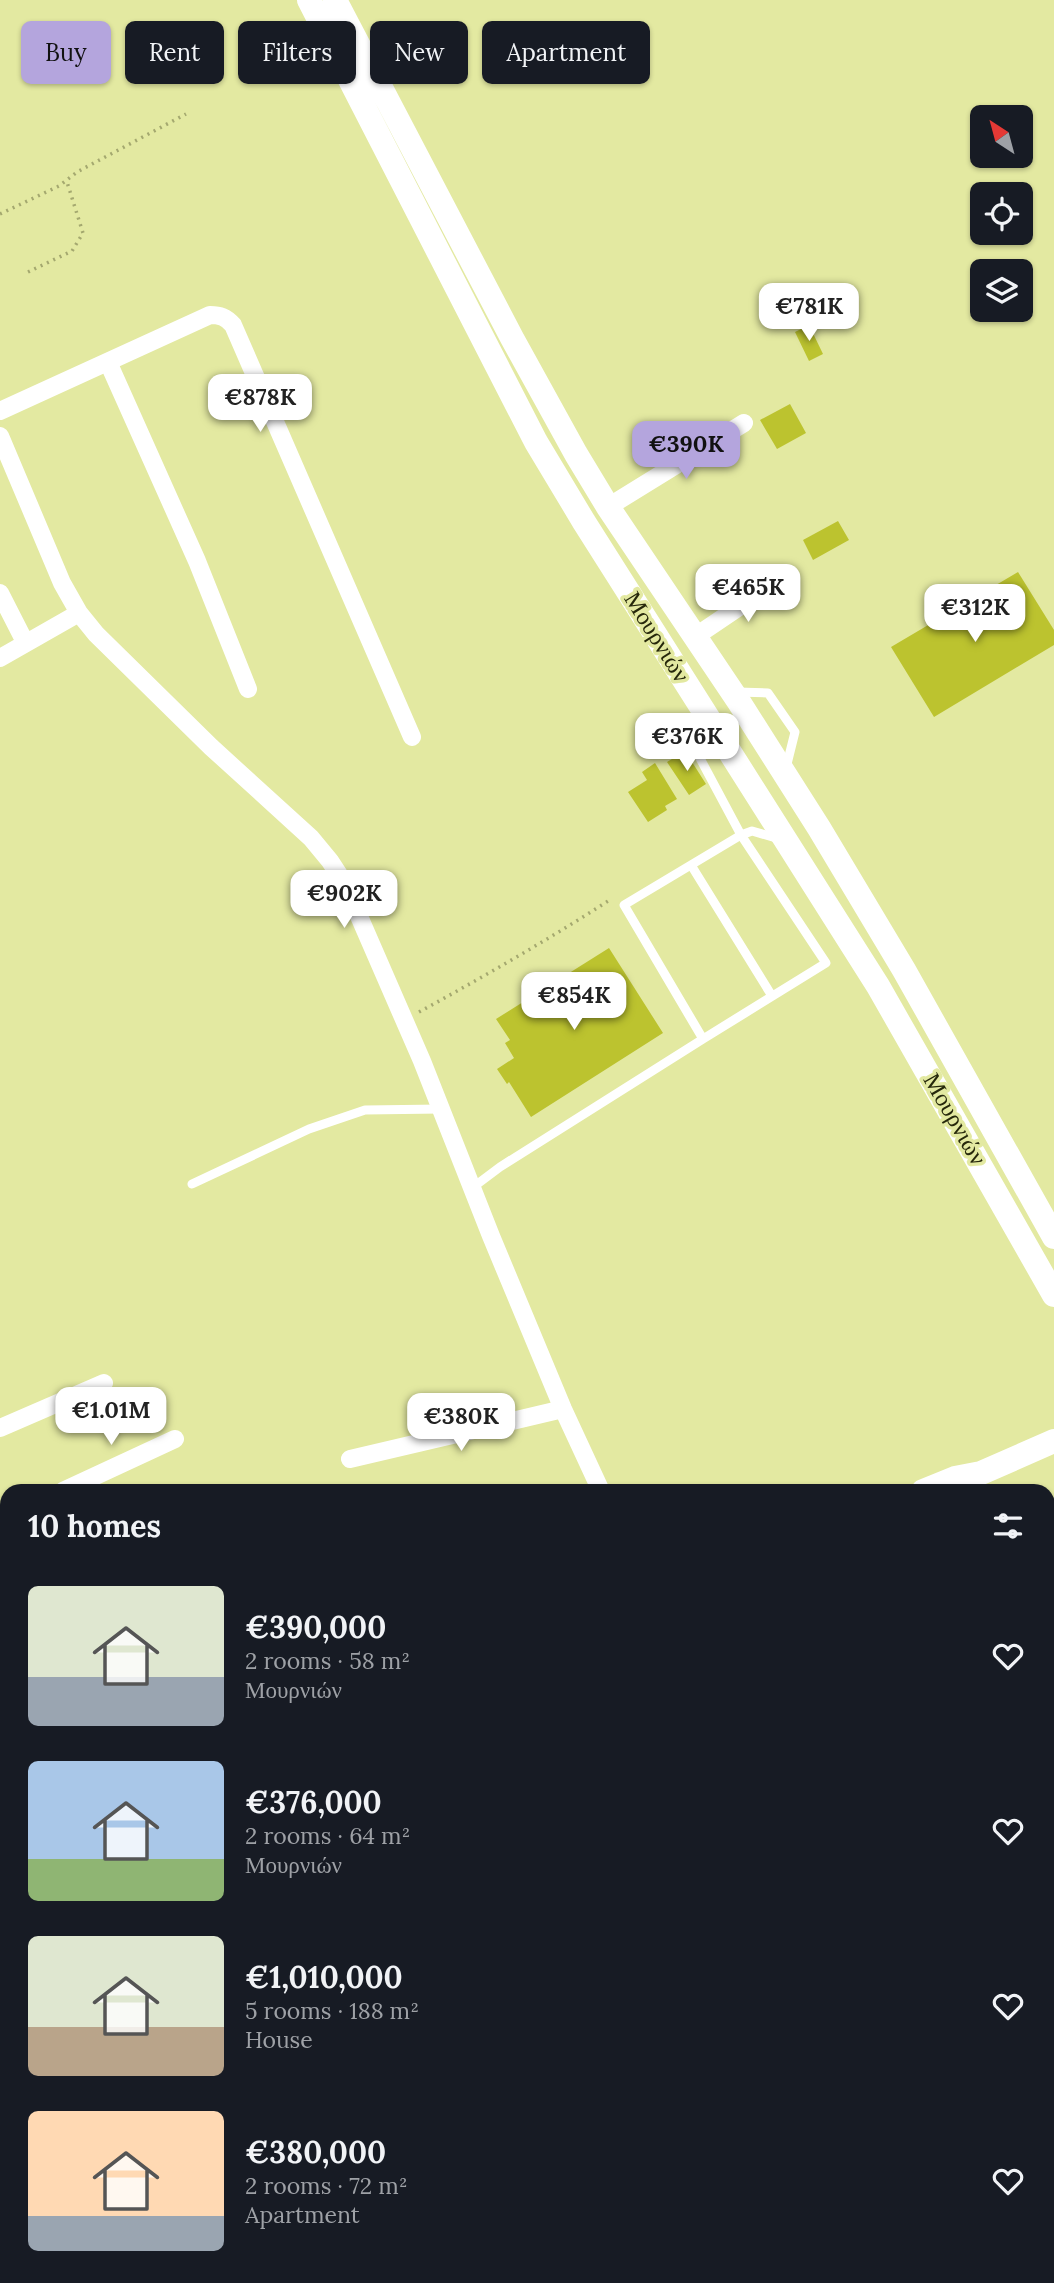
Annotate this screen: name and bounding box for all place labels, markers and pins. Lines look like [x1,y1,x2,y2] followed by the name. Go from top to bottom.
[760,284,858,343] pin: €781K
[211,374,309,434] pin: €878K
[637,421,735,481] pin: €390K
[699,564,797,624] pin: €465K
[926,584,1024,644] pin: €312K
[638,714,736,773] pin: €376K
[295,870,393,930] pin: €902K
[525,972,623,1032] pin: €854K
[54,1388,168,1447] pin: €1.01M
[412,1394,510,1453] pin: €380K

